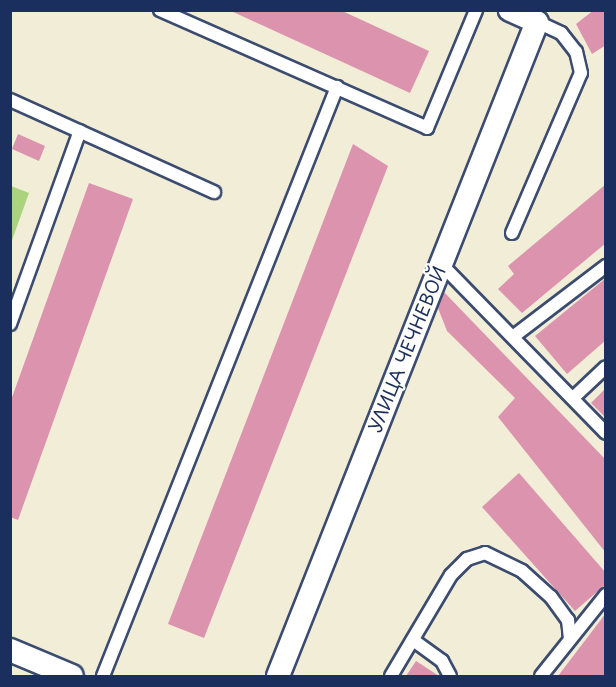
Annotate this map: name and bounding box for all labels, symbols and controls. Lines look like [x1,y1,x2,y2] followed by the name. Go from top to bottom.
[364,263,450,435] street label: УЛИЦА ЧЕЧНЕВОЙ

